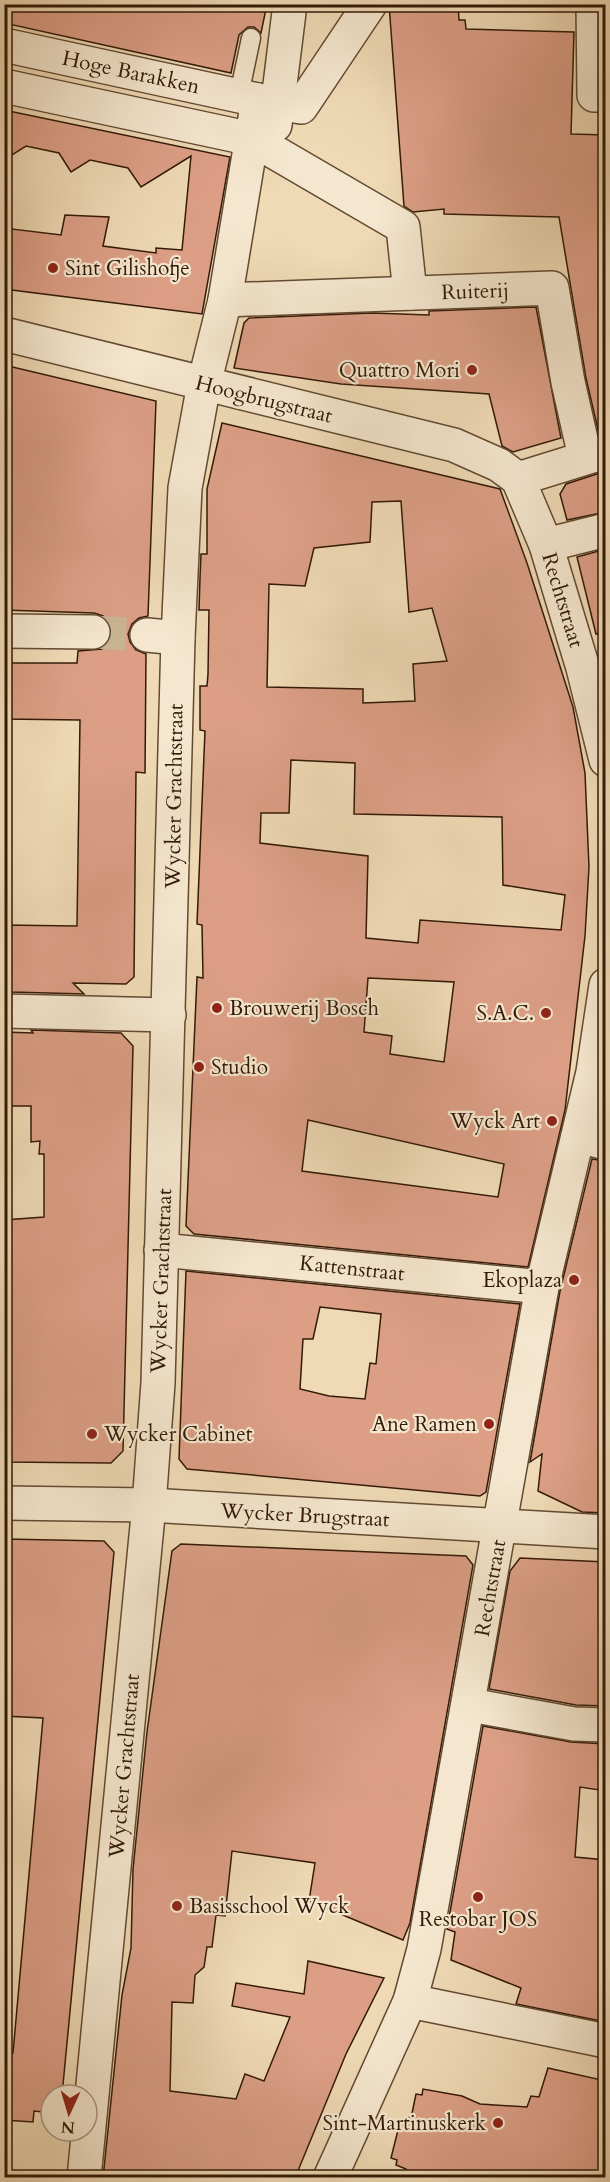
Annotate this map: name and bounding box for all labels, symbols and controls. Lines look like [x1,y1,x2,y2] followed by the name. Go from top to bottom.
[59,44,202,101] street label: Hoge Barakken
[65,254,190,283] place label: Sint Gilishofje
[46,261,60,275] marker: Sint Gilishofje
[441,276,509,307] street label: Ruiterij
[339,356,460,385] place label: Quattro Mori
[465,363,479,377] marker: Quattro Mori
[192,368,336,431] street label: Hoogbrugstraat
[534,549,591,652] street label: Rechtstraat
[158,703,191,890] street label: Wycker Grachtstraat
[229,994,380,1023] place label: Brouwerij Bosch
[476,999,534,1028] place label: S.A.C.
[210,1001,224,1015] marker: Brouwerij Bosch
[539,1006,553,1020] marker: S.A.C.
[211,1053,268,1082] place label: Studio
[192,1060,206,1074] marker: Studio
[449,1107,540,1136] place label: Wyck Art
[545,1114,559,1128] marker: Wyck Art
[144,1188,179,1375] street label: Wycker Grachtstraat
[298,1249,406,1288] street label: Kattenstraat
[482,1266,562,1295] place label: Ekoplaza
[567,1273,581,1287] marker: Ekoplaza
[372,1410,477,1439] place label: Ane Ramen
[482,1417,496,1431] marker: Ane Ramen
[103,1420,253,1449] place label: Wycker Cabinet
[85,1427,99,1441] marker: Wycker Cabinet
[219,1497,391,1534] street label: Wycker Brugstraat
[468,1537,513,1639] street label: Rechtstraat
[102,1672,147,1861] street label: Wycker Grachtstraat
[471,1890,485,1904] marker: Restobar JOS
[189,1892,350,1921] place label: Basisschool Wyck
[170,1899,184,1913] marker: Basisschool Wyck
[419,1905,537,1934] place label: Restobar JOS
[39,2083,99,2143] north arrow
[322,2109,487,2138] place label: Sint-Martinuskerk
[60,2116,76,2138] text: N
[491,2116,505,2130] marker: Sint-Martinuskerk

